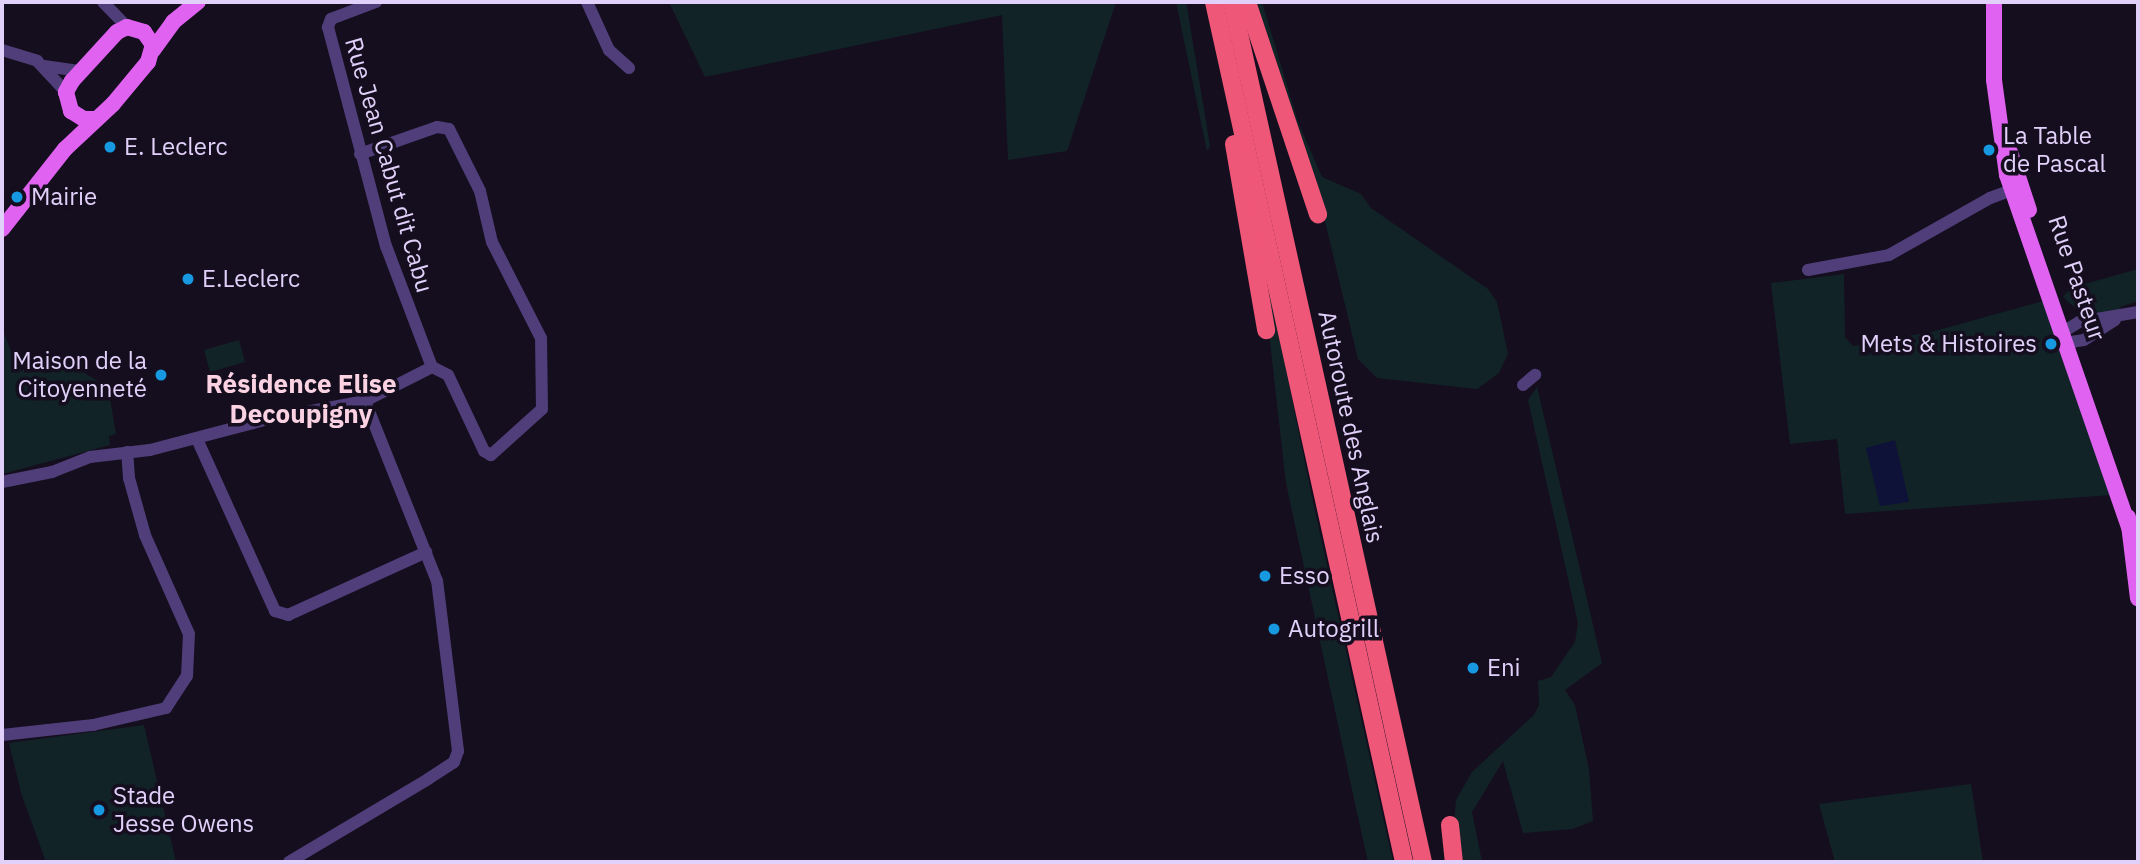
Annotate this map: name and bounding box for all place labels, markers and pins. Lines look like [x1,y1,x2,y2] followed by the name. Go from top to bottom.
[2003,122,2106,178] place label: La Table de Pascal
[124,133,228,161] place label: E. Leclerc
[102,139,118,155] marker: E. Leclerc
[1981,142,1997,158] marker: La Table de Pascal
[31,183,97,211] place label: Mairie
[9,189,25,205] marker: Mairie
[202,265,300,293] place label: E.Leclerc
[180,271,196,287] marker: E.Leclerc
[1860,330,2037,358] place label: Mets & Histoires
[2043,336,2059,352] marker: Mets & Histoires
[12,347,147,403] place label: Maison de la Citoyenneté
[153,367,169,383] marker: Maison de la Citoyenneté
[1279,562,1330,590] place label: Esso
[1257,568,1273,584] marker: Esso
[1288,615,1379,643] place label: Autogrill
[1266,621,1282,637] marker: Autogrill
[1487,654,1521,682] place label: Eni
[1465,660,1481,676] marker: Eni
[113,782,254,838] place label: Stade Jesse Owens
[91,802,107,818] marker: Stade Jesse Owens

